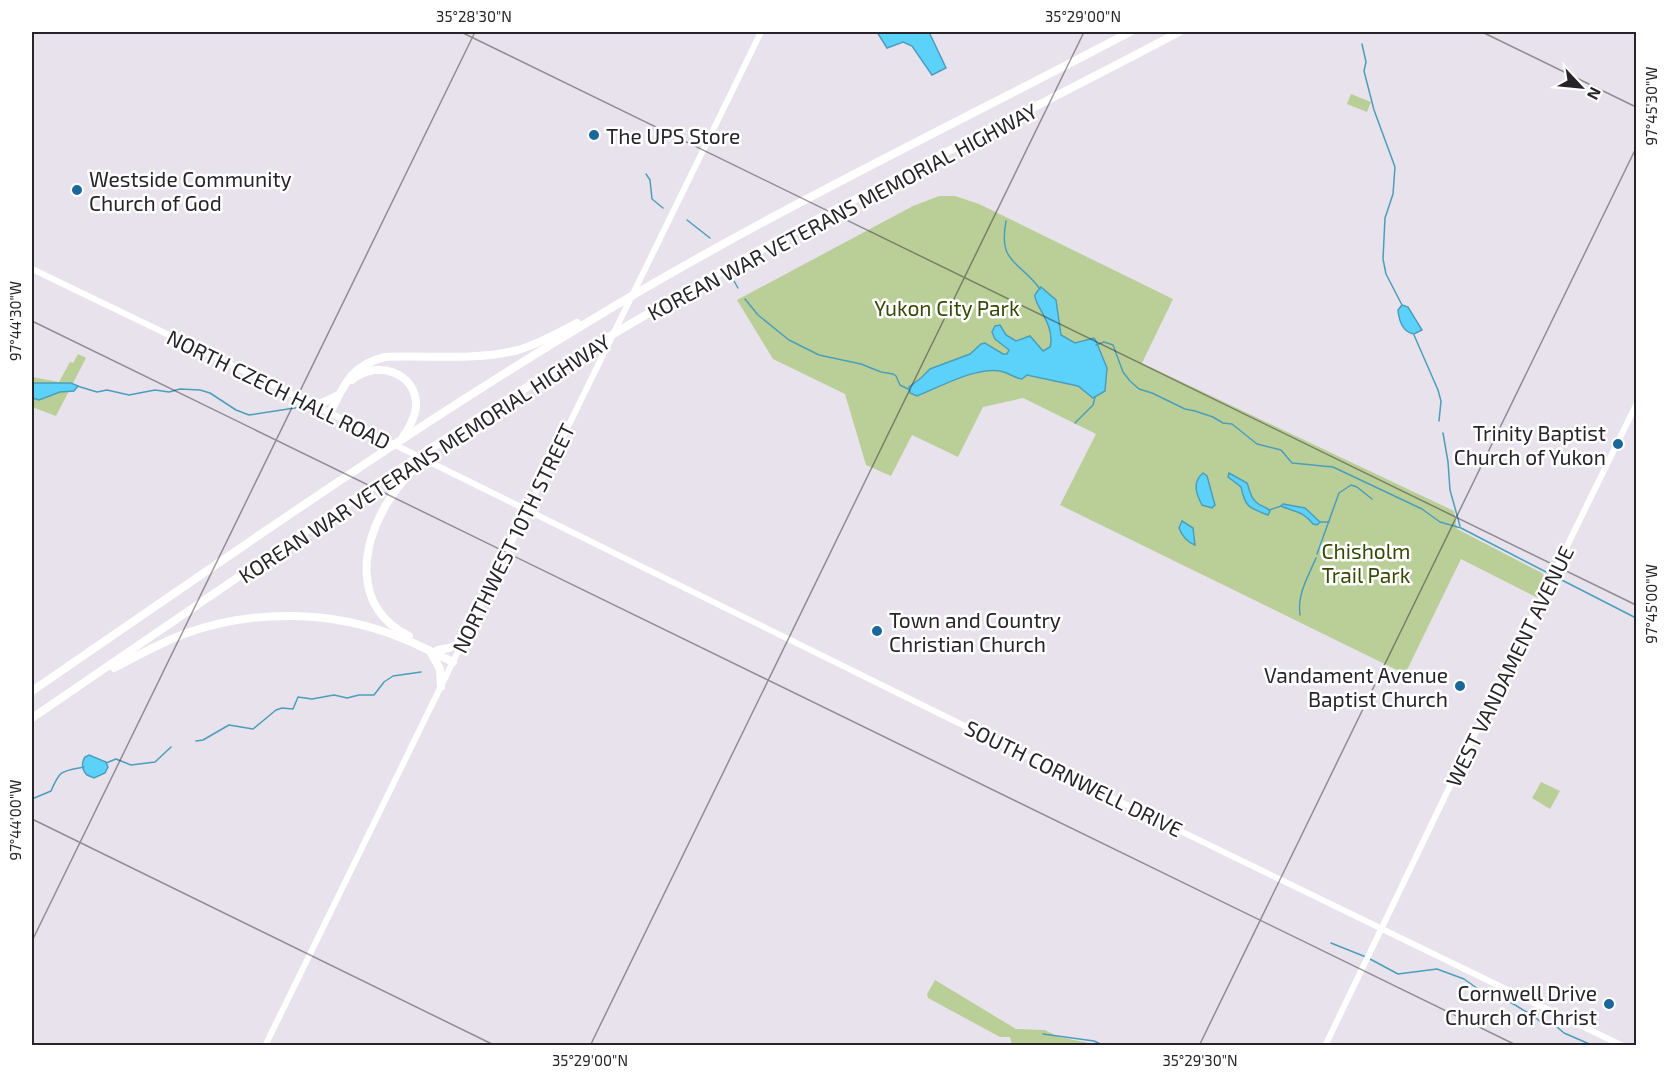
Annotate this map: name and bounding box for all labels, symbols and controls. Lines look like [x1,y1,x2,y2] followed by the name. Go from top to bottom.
[436,7,512,25] text: 35°28'30"N
[1045,7,1121,25] text: 35°29'00"N
[1551,57,1611,117] north arrow
[1642,66,1660,146] text: 97°45'30"W
[1584,84,1606,103] text: N
[643,97,1041,325] street label: KOREAN WAR VETERANS MEMORIAL HIGHWAY
[606,123,740,148] place label: The UPS Store
[587,128,601,142] marker: The UPS Store
[89,166,292,215] place label: Westside Community Church of God
[70,183,84,197] marker: Westside Community Church of God
[6,281,24,361] text: 97°44'30"W
[874,295,1020,320] park label: Yukon City Park
[163,324,395,454] street label: NORTH CZECH HALL ROAD
[234,328,614,588] street label: KOREAN WAR VETERANS MEMORIAL HIGHWAY
[446,419,580,657] street label: NORTHWEST 10TH STREET
[1454,420,1606,469] place label: Trinity Baptist Church of Yukon
[1611,437,1625,451] marker: Trinity Baptist Church of Yukon
[1322,538,1411,587] park label: Chisholm Trail Park
[1440,542,1578,790] street label: WEST VANDAMENT AVENUE
[1642,564,1660,644] text: 97°45'00"W
[889,607,1061,656] place label: Town and Country Christian Church
[870,624,884,638] marker: Town and Country Christian Church
[1264,662,1448,711] place label: Vandament Avenue Baptist Church
[1453,679,1467,693] marker: Vandament Avenue Baptist Church
[961,714,1187,842] street label: SOUTH CORNWELL DRIVE
[6,780,24,860] text: 97°44'00"W
[1445,980,1597,1029] place label: Cornwell Drive Church of Christ
[1602,997,1616,1011] marker: Cornwell Drive Church of Christ
[552,1051,628,1069] text: 35°29'00"N
[1162,1051,1238,1069] text: 35°29'30"N

